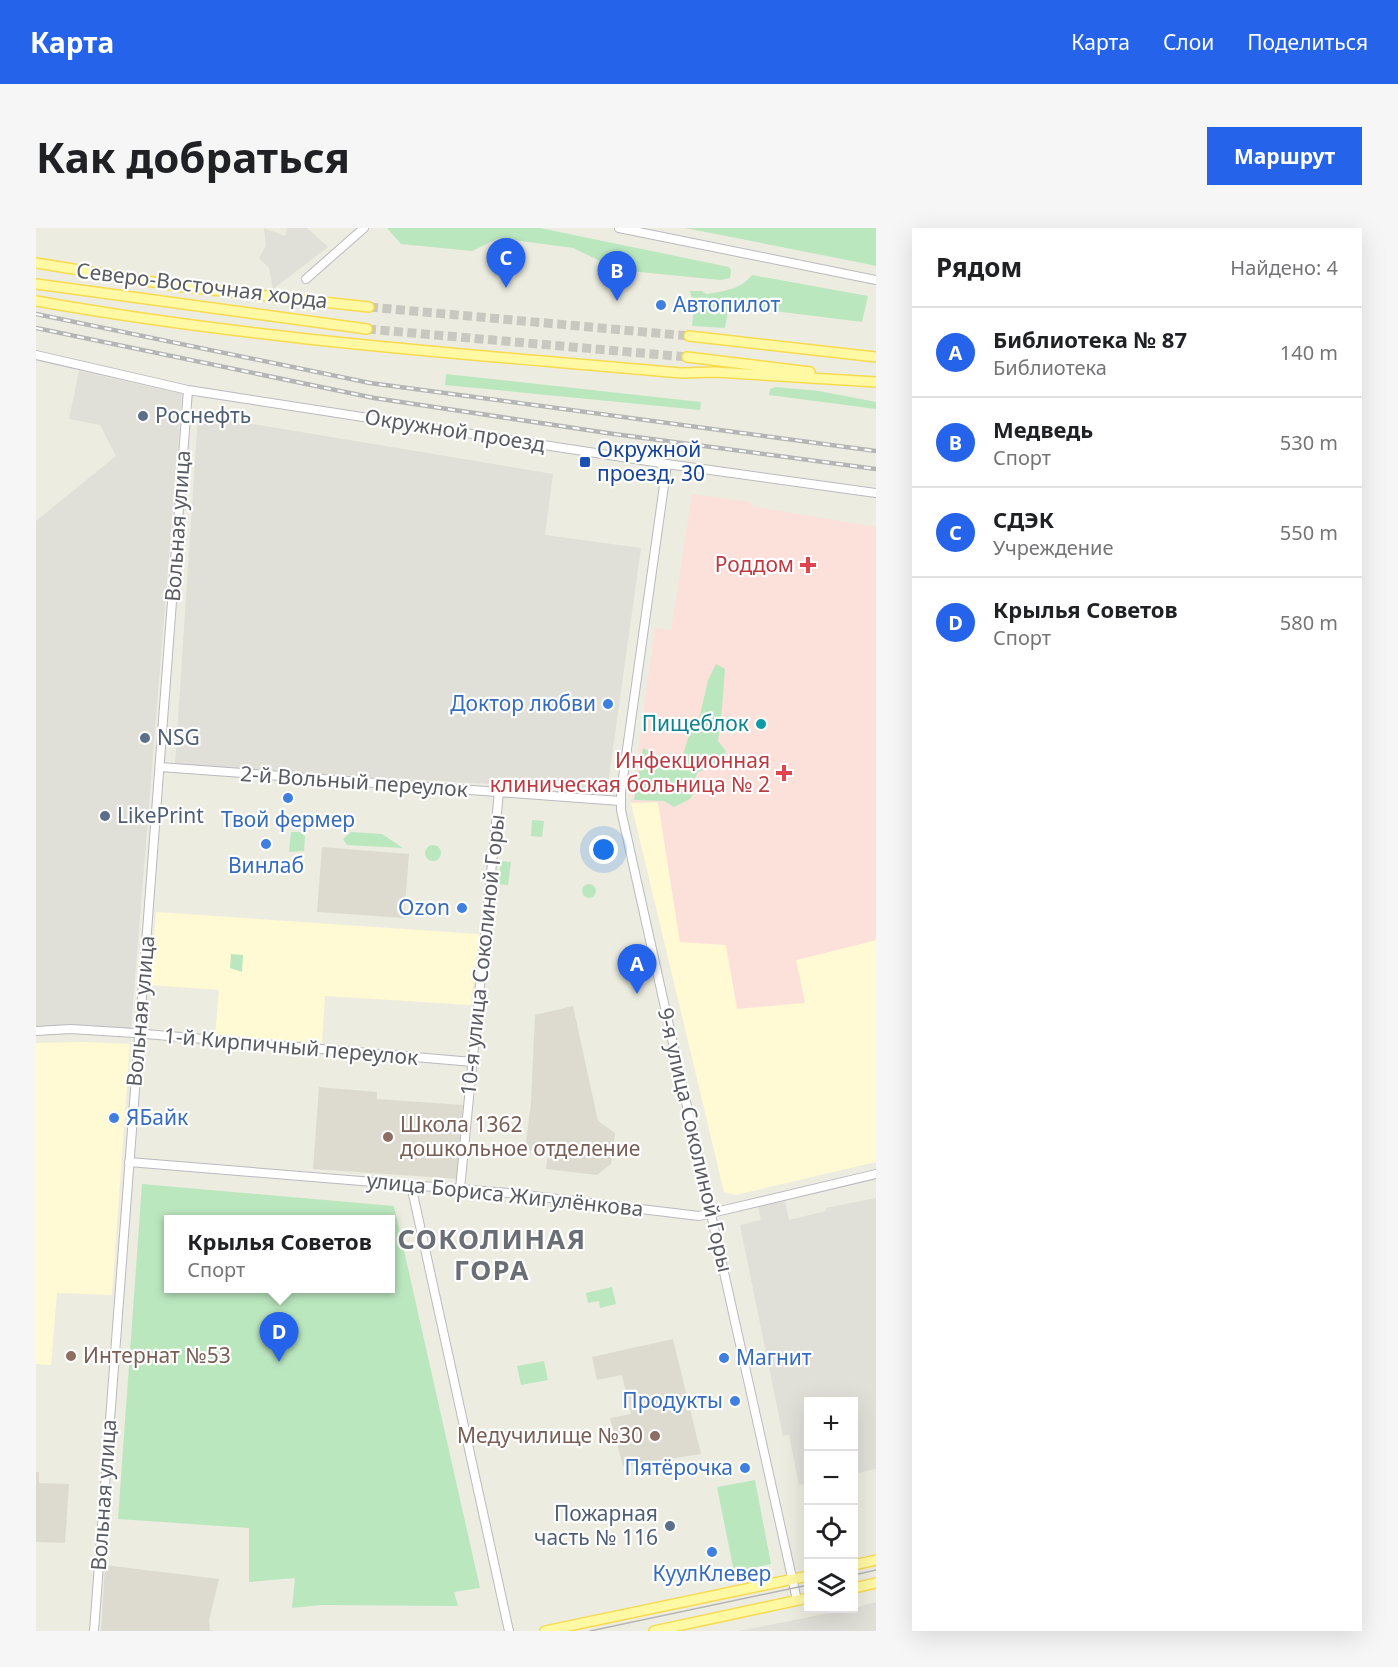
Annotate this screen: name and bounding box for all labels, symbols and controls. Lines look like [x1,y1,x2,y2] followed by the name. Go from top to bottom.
[30,23,114,61] text: Карта
[1071,28,1130,56] text: Карта
[1163,28,1214,56] text: Слои
[1247,28,1368,56] text: Поделиться
[1207,127,1362,185] button: Маршрут
[36,128,350,185] text: Как добраться
[486,238,526,288] pin: C
[936,249,1022,285] text: Рядом
[598,251,636,301] pin: B
[1230,254,1338,281] text: Найдено: 4
[75,256,329,314] street label: Северо-Восточная хорда
[673,290,780,318] place label: Автопилот
[654,298,668,312] marker: Автопилот
[993,324,1187,354] text: Библиотека № 87
[949,339,962,366] text: A
[1280,339,1338,366] text: 140 m
[993,354,1107,381] text: Библиотека
[155,401,251,429] place label: Роснефть
[363,402,548,458] street label: Окружной проезд
[136,409,150,423] marker: Роснефть
[993,414,1093,444] text: Медведь
[949,429,962,456] text: B
[1280,429,1338,456] text: 530 m
[597,435,705,487] place label: Окружной проезд, 30
[993,444,1051,471] text: Спорт
[158,449,196,603] street label: Вольная улица
[578,455,592,469] marker: Окружной проезд, 30
[993,504,1054,534] text: СДЭК
[949,519,962,546] text: C
[1280,519,1338,546] text: 550 m
[993,534,1114,561] text: Учреждение
[715,550,794,578] place label: Роддом
[799,556,817,574] marker: Роддом
[993,594,1178,624] text: Крылья Советов
[948,609,963,636] text: D
[1280,609,1338,636] text: 580 m
[993,624,1051,651] text: Спорт
[450,689,596,717] place label: Доктор любви
[601,697,615,711] marker: Доктор любви
[642,709,749,737] place label: Пищеблок
[754,717,768,731] marker: Пищеблок
[157,723,200,751] place label: NSG
[138,731,152,745] marker: NSG
[490,746,770,798] place label: Инфекционная клиническая больница № 2
[239,759,469,803] street label: 2-й Вольный переулок
[775,764,793,782] marker: Инфекционная клиническая больница № 2
[281,791,295,805] marker: Твой фермер
[117,801,204,829] place label: LikePrint
[221,805,355,833] place label: Твой фермер
[98,809,112,823] marker: LikePrint
[453,813,511,1097] street label: 10-я улица Соколиной Горы
[589,835,618,864] your location
[259,837,273,851] marker: Винлаб
[228,851,304,879] place label: Винлаб
[398,893,450,921] place label: Ozon
[455,901,469,915] marker: Ozon
[119,934,161,1088] street label: Вольная улица
[618,944,656,994] pin: A
[652,1005,740,1275] street label: 9-я улица Соколиной Горы
[163,1021,419,1071] street label: 1-й Кирпичный переулок
[126,1103,188,1131] place label: ЯБайк
[400,1110,640,1162] place label: Школа 1362 дошкольное отделение
[107,1111,121,1125] marker: ЯБайк
[381,1130,395,1144] marker: Школа 1362 дошкольное отделение
[365,1166,645,1222] street label: улица Бориса Жигулёнкова
[164,1215,395,1293] popup
[397,1220,587,1288] district label: СОКОЛИНАЯ ГОРА
[187,1226,372,1256] text: Крылья Советов
[187,1256,245,1283] text: Спорт
[260,1312,298,1362] pin: D
[83,1341,231,1369] place label: Интернат №53
[736,1343,812,1371] place label: Магнит
[64,1349,78,1363] marker: Интернат №53
[717,1351,731,1365] marker: Магнит
[622,1386,723,1414] place label: Продукты
[728,1394,742,1408] marker: Продукты
[804,1397,858,1613] map controls
[804,1397,858,1451] button: +
[84,1418,122,1572] street label: Вольная улица
[457,1421,643,1449] place label: Медучилище №30
[648,1429,662,1443] marker: Медучилище №30
[804,1451,858,1505] button: −
[625,1453,733,1481] place label: Пятёрочка
[738,1461,752,1475] marker: Пятёрочка
[534,1499,658,1551] place label: Пожарная часть № 116
[804,1505,858,1559] button: locate
[663,1519,677,1533] marker: Пожарная часть № 116
[705,1545,719,1559] marker: КуулКлевер
[653,1559,771,1587] place label: КуулКлевер
[804,1559,858,1613] button: layers

